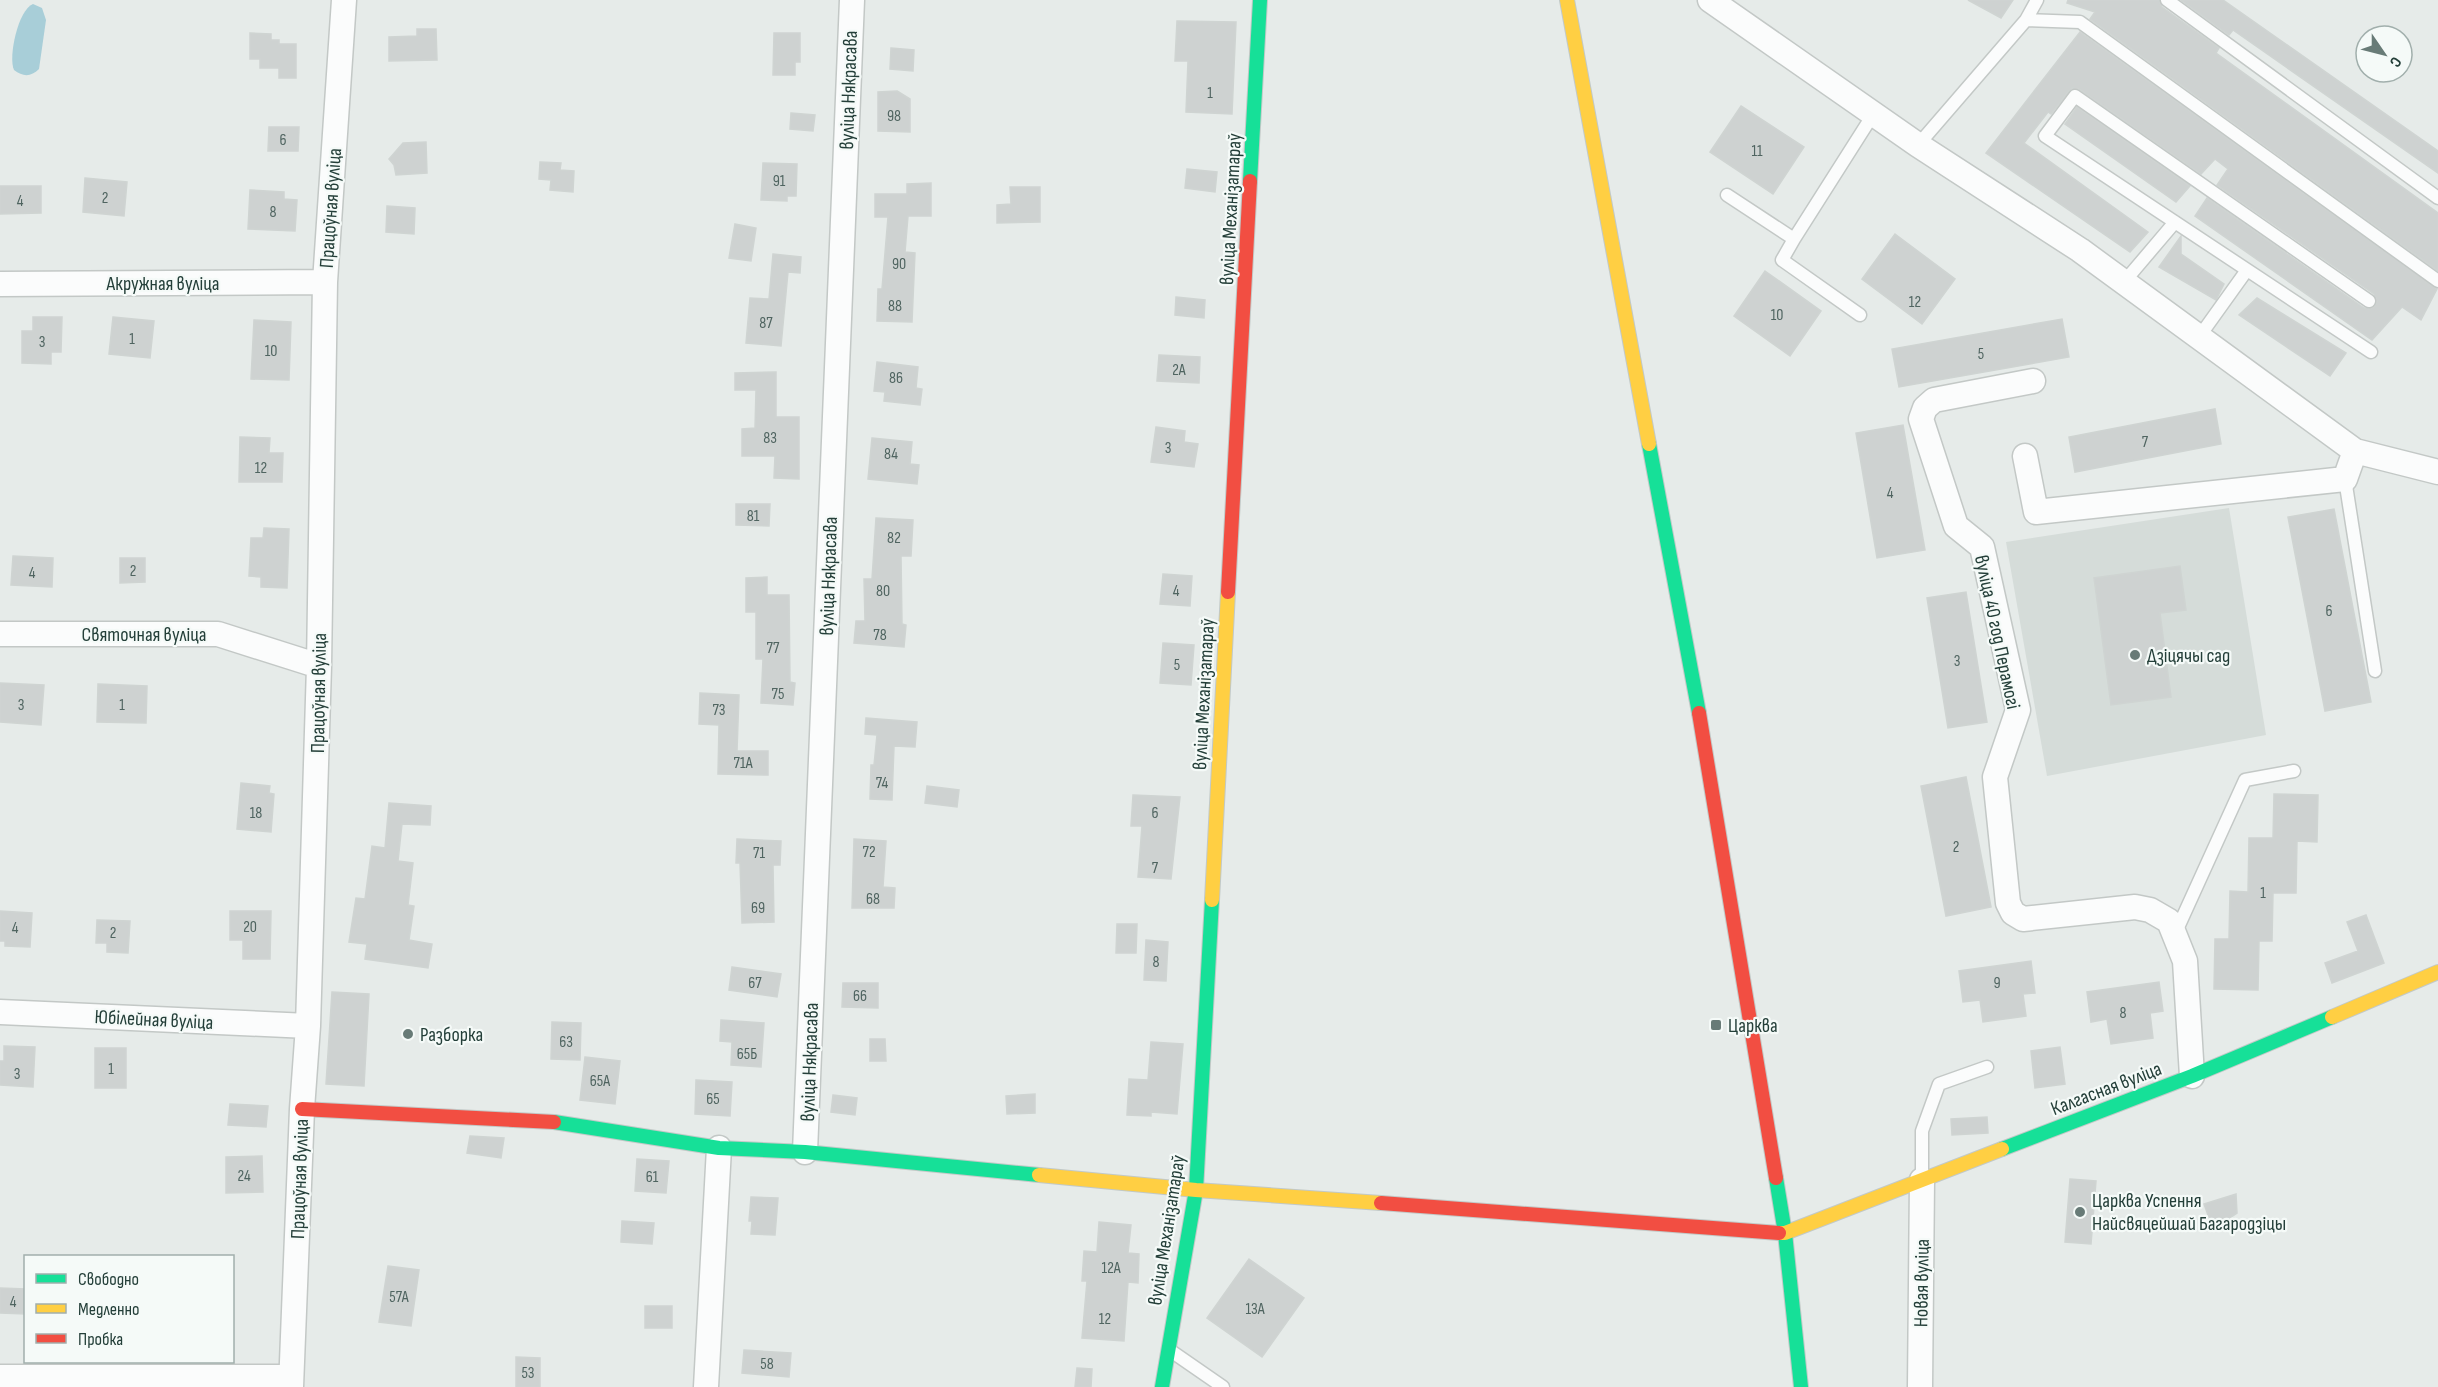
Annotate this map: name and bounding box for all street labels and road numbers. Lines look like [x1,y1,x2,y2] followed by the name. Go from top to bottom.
[835,30,863,150] street label: вуліца Някрасава
[1215,132,1247,286] street label: вуліца Механізатараў
[315,147,347,269] street label: Працоўная вуліца
[106,272,219,296] street label: Акружная вуліца
[815,516,843,636] street label: вуліца Някрасава
[1969,553,2025,711] street label: вуліца 40 год Перамогі
[1188,617,1220,771] street label: вуліца Механізатараў
[82,623,206,647] street label: Святочная вуліца
[306,633,332,753] street label: Працоўная вуліца
[796,1002,824,1122] street label: вуліца Някрасава
[94,1005,214,1035] street label: Юбілейная вуліца
[2048,1057,2165,1121] street label: Калгасная вуліца
[286,1119,314,1240] street label: Працоўная вуліца
[1143,1153,1191,1307] street label: вуліца Механізатараў
[1909,1239,1935,1327] street label: Новая вуліца

